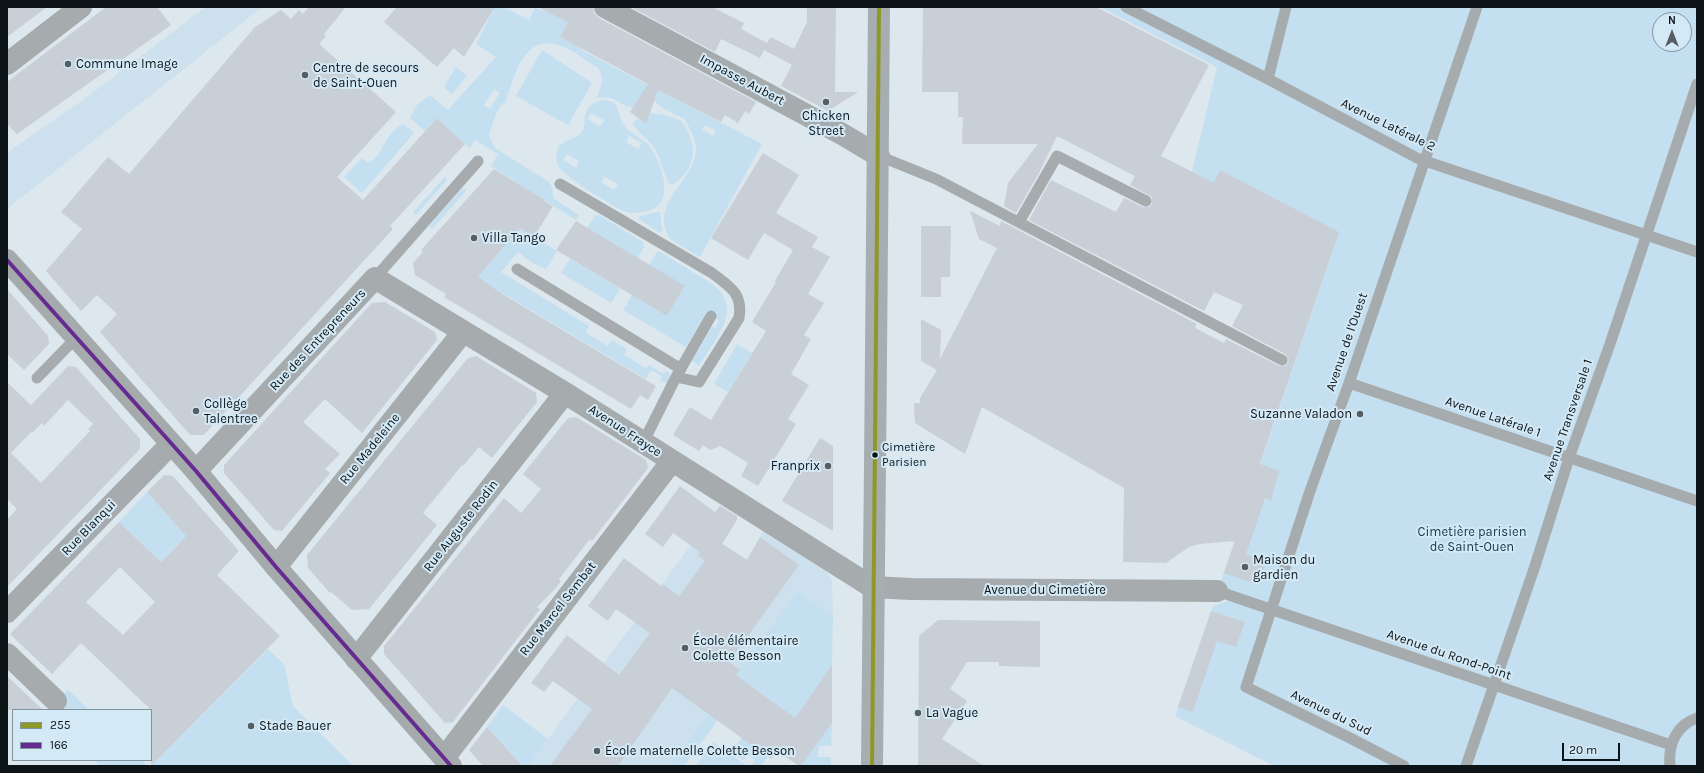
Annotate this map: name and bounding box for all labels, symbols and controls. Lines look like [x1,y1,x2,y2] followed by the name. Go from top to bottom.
[1652,12,1692,52] north arrow
[1668,14,1676,27] text: N
[697,51,787,109] street label: Impasse Aubert
[76,56,178,72] place label: Commune Image
[63,59,73,69] marker: Commune Image
[313,60,419,91] place label: Centre de secours de Saint-Ouen
[300,70,310,80] marker: Centre de secours de Saint-Ouen
[1338,95,1438,155] street label: Avenue Latérale 2
[821,97,831,107] marker: Chicken Street
[802,108,850,139] place label: Chicken Street
[482,230,546,246] place label: Villa Tango
[469,233,479,243] marker: Villa Tango
[267,286,369,394] street label: Rue des Entrepreneurs
[1323,291,1371,393] street label: Avenue de l'Ouest
[1540,357,1596,483] street label: Avenue Transversale 1
[1443,393,1543,441] street label: Avenue Latérale 1
[204,396,258,427] place label: Collège Talentree
[586,402,664,460] street label: Avenue Frayce
[191,406,201,416] marker: Collège Talentree
[1250,406,1352,422] place label: Suzanne Valadon
[1355,409,1365,419] marker: Suzanne Valadon
[337,410,403,488] street label: Rue Madeleine
[882,441,935,469] place label: Cimetière Parisien
[870,450,880,460] marker: Cimetière Parisien
[771,458,820,474] place label: Franprix
[823,461,833,471] marker: Franprix
[420,477,502,575] street label: Rue Auguste Rodin
[58,497,120,559] street label: Rue Blanqui
[1417,524,1527,555] park label: Cimetière parisien de Saint-Ouen
[1253,552,1315,583] place label: Maison du gardien
[516,559,600,659] street label: Rue Marcel Sembat
[1240,562,1250,572] marker: Maison du gardien
[984,582,1106,598] street label: Avenue du Cimetière
[1385,626,1513,684] street label: Avenue du Rond-Point
[693,633,798,664] place label: École élémentaire Colette Besson
[680,643,690,653] marker: École élémentaire Colette Besson
[1288,687,1374,739] street label: Avenue du Sud
[926,705,978,721] place label: La Vague
[913,708,923,718] marker: La Vague
[12,709,152,761] legend
[50,718,71,732] text: 255
[259,718,331,734] place label: Stade Bauer
[246,721,256,731] marker: Stade Bauer
[1564,735,1622,761] scale bar
[50,738,68,752] text: 166
[605,743,795,759] place label: École maternelle Colette Besson
[1569,743,1597,757] text: 20 m
[592,746,602,756] marker: École maternelle Colette Besson

